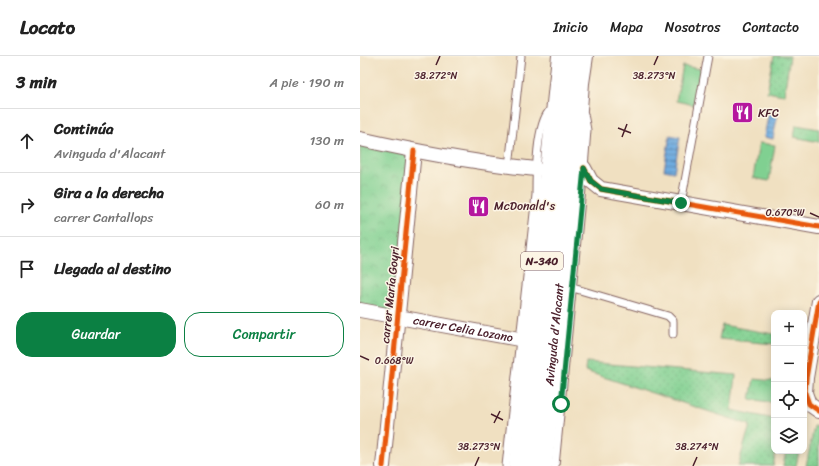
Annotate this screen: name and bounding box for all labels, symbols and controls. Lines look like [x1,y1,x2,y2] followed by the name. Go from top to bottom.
[20,11,75,44] text: Locato
[553,15,588,40] text: Inicio
[610,15,643,40] text: Mapa
[665,15,720,40] text: Nosotros
[742,15,799,40] text: Contacto
[16,67,57,97] text: 3 min
[415,67,458,85] text: 38.272°N
[633,67,675,85] text: 38.273°N
[270,71,344,94] text: A pie · 190 m
[729,100,755,126] restaurant icon: KFC
[758,102,779,124] place label: KFC
[54,116,113,142] text: Continúa
[310,129,344,152] text: 130 m
[16,130,38,152] icon: ahead
[54,142,165,165] text: Avinguda d'Alacant
[54,180,164,206] text: Gira a la derecha
[315,193,344,216] text: 60 m
[466,193,492,219] restaurant icon: McDonald's
[16,194,38,216] icon: right
[672,194,690,212] route end
[494,195,556,217] place label: McDonald's
[765,204,805,222] text: 0.670°W
[54,206,153,229] text: carrer Cantallops
[374,245,406,344] street label: carrer María Goyri
[521,252,563,270] road number: N-340
[54,256,171,282] text: Llegada al destino
[16,258,38,280] icon: arrive
[538,281,571,388] street label: Avinguda d'Alacant
[412,309,515,349] street label: carrer Celia Lozano
[771,310,807,454] map controls
[771,310,807,346] button: +
[16,312,176,357] button: Guardar
[184,312,344,357] button: Compartir
[771,346,807,382] button: −
[375,352,414,370] text: 0.668°W
[771,382,807,418] button: locate
[552,395,570,413] route start
[771,418,807,454] button: layers
[458,438,500,456] text: 38.273°N
[675,438,719,456] text: 38.274°N

